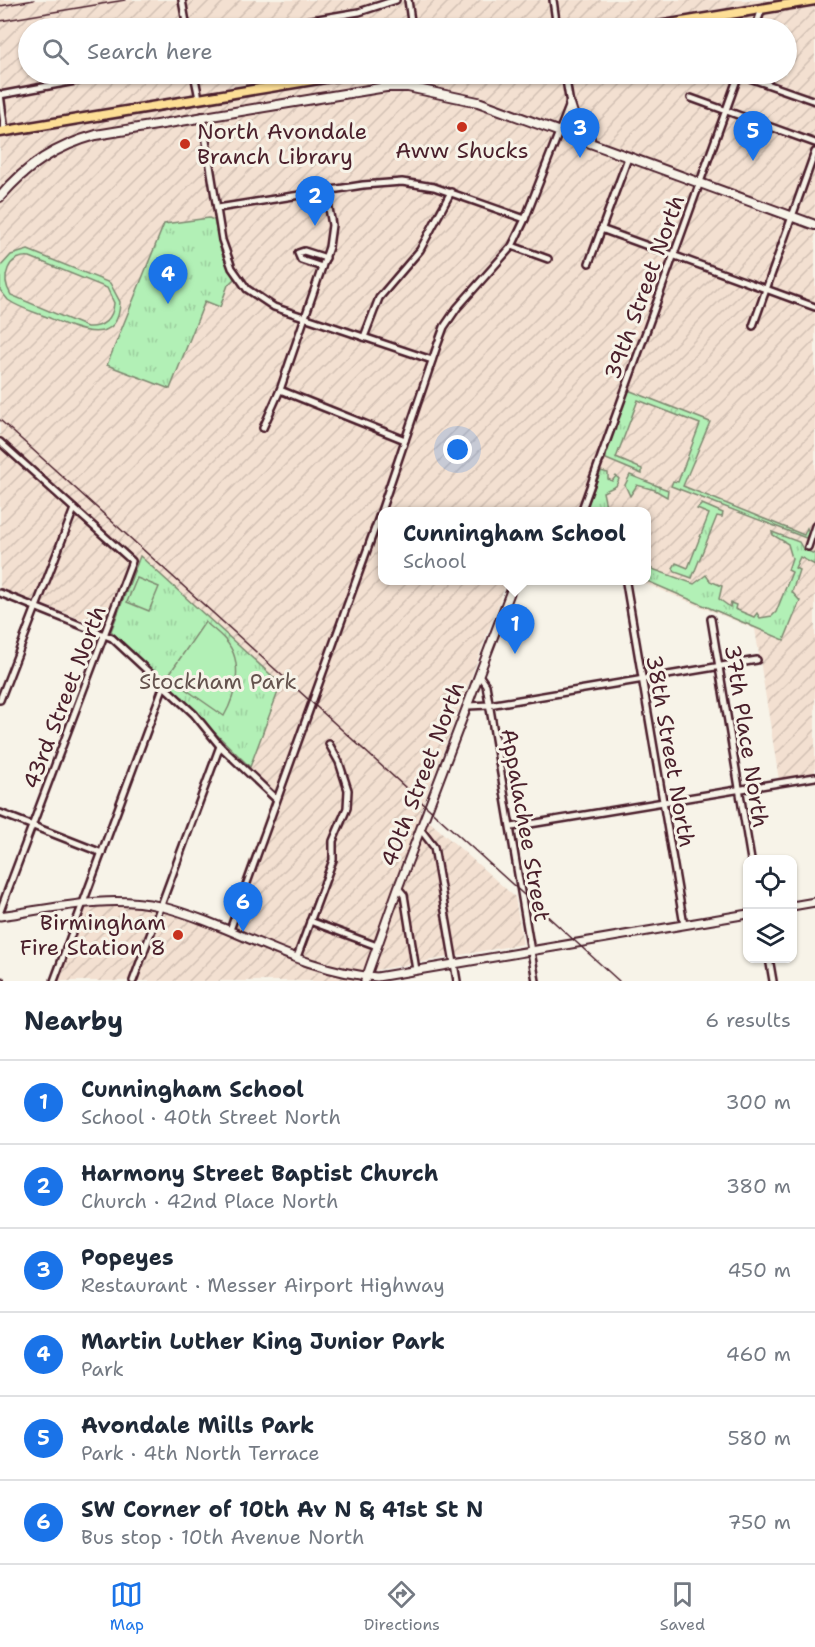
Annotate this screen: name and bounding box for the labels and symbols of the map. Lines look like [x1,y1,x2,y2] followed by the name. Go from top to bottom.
[560,108,600,158] pin: 3
[734,112,772,161] pin: 5
[197,117,367,171] place label: North Avondale Branch Library
[455,120,469,134] marker: Aww Shucks
[395,136,529,165] place label: Aww Shucks
[178,137,192,151] marker: North Avondale Branch Library
[296,176,334,226] pin: 2
[598,191,691,383] street label: 39th Street North
[148,254,188,304] pin: 4
[443,435,472,464] your location
[16,601,113,793] street label: 43rd Street North
[496,604,534,654] pin: 1
[718,642,775,830] street label: 37th Place North
[639,653,702,850] street label: 38th Street North
[139,667,297,696] park label: Stockham Park
[374,678,471,871] street label: 40th Street North
[494,726,557,924] street label: Appalachee Street
[224,882,262,932] pin: 6
[20,908,166,962] place label: Birmingham Fire Station 8
[171,928,185,942] marker: Birmingham Fire Station 8

